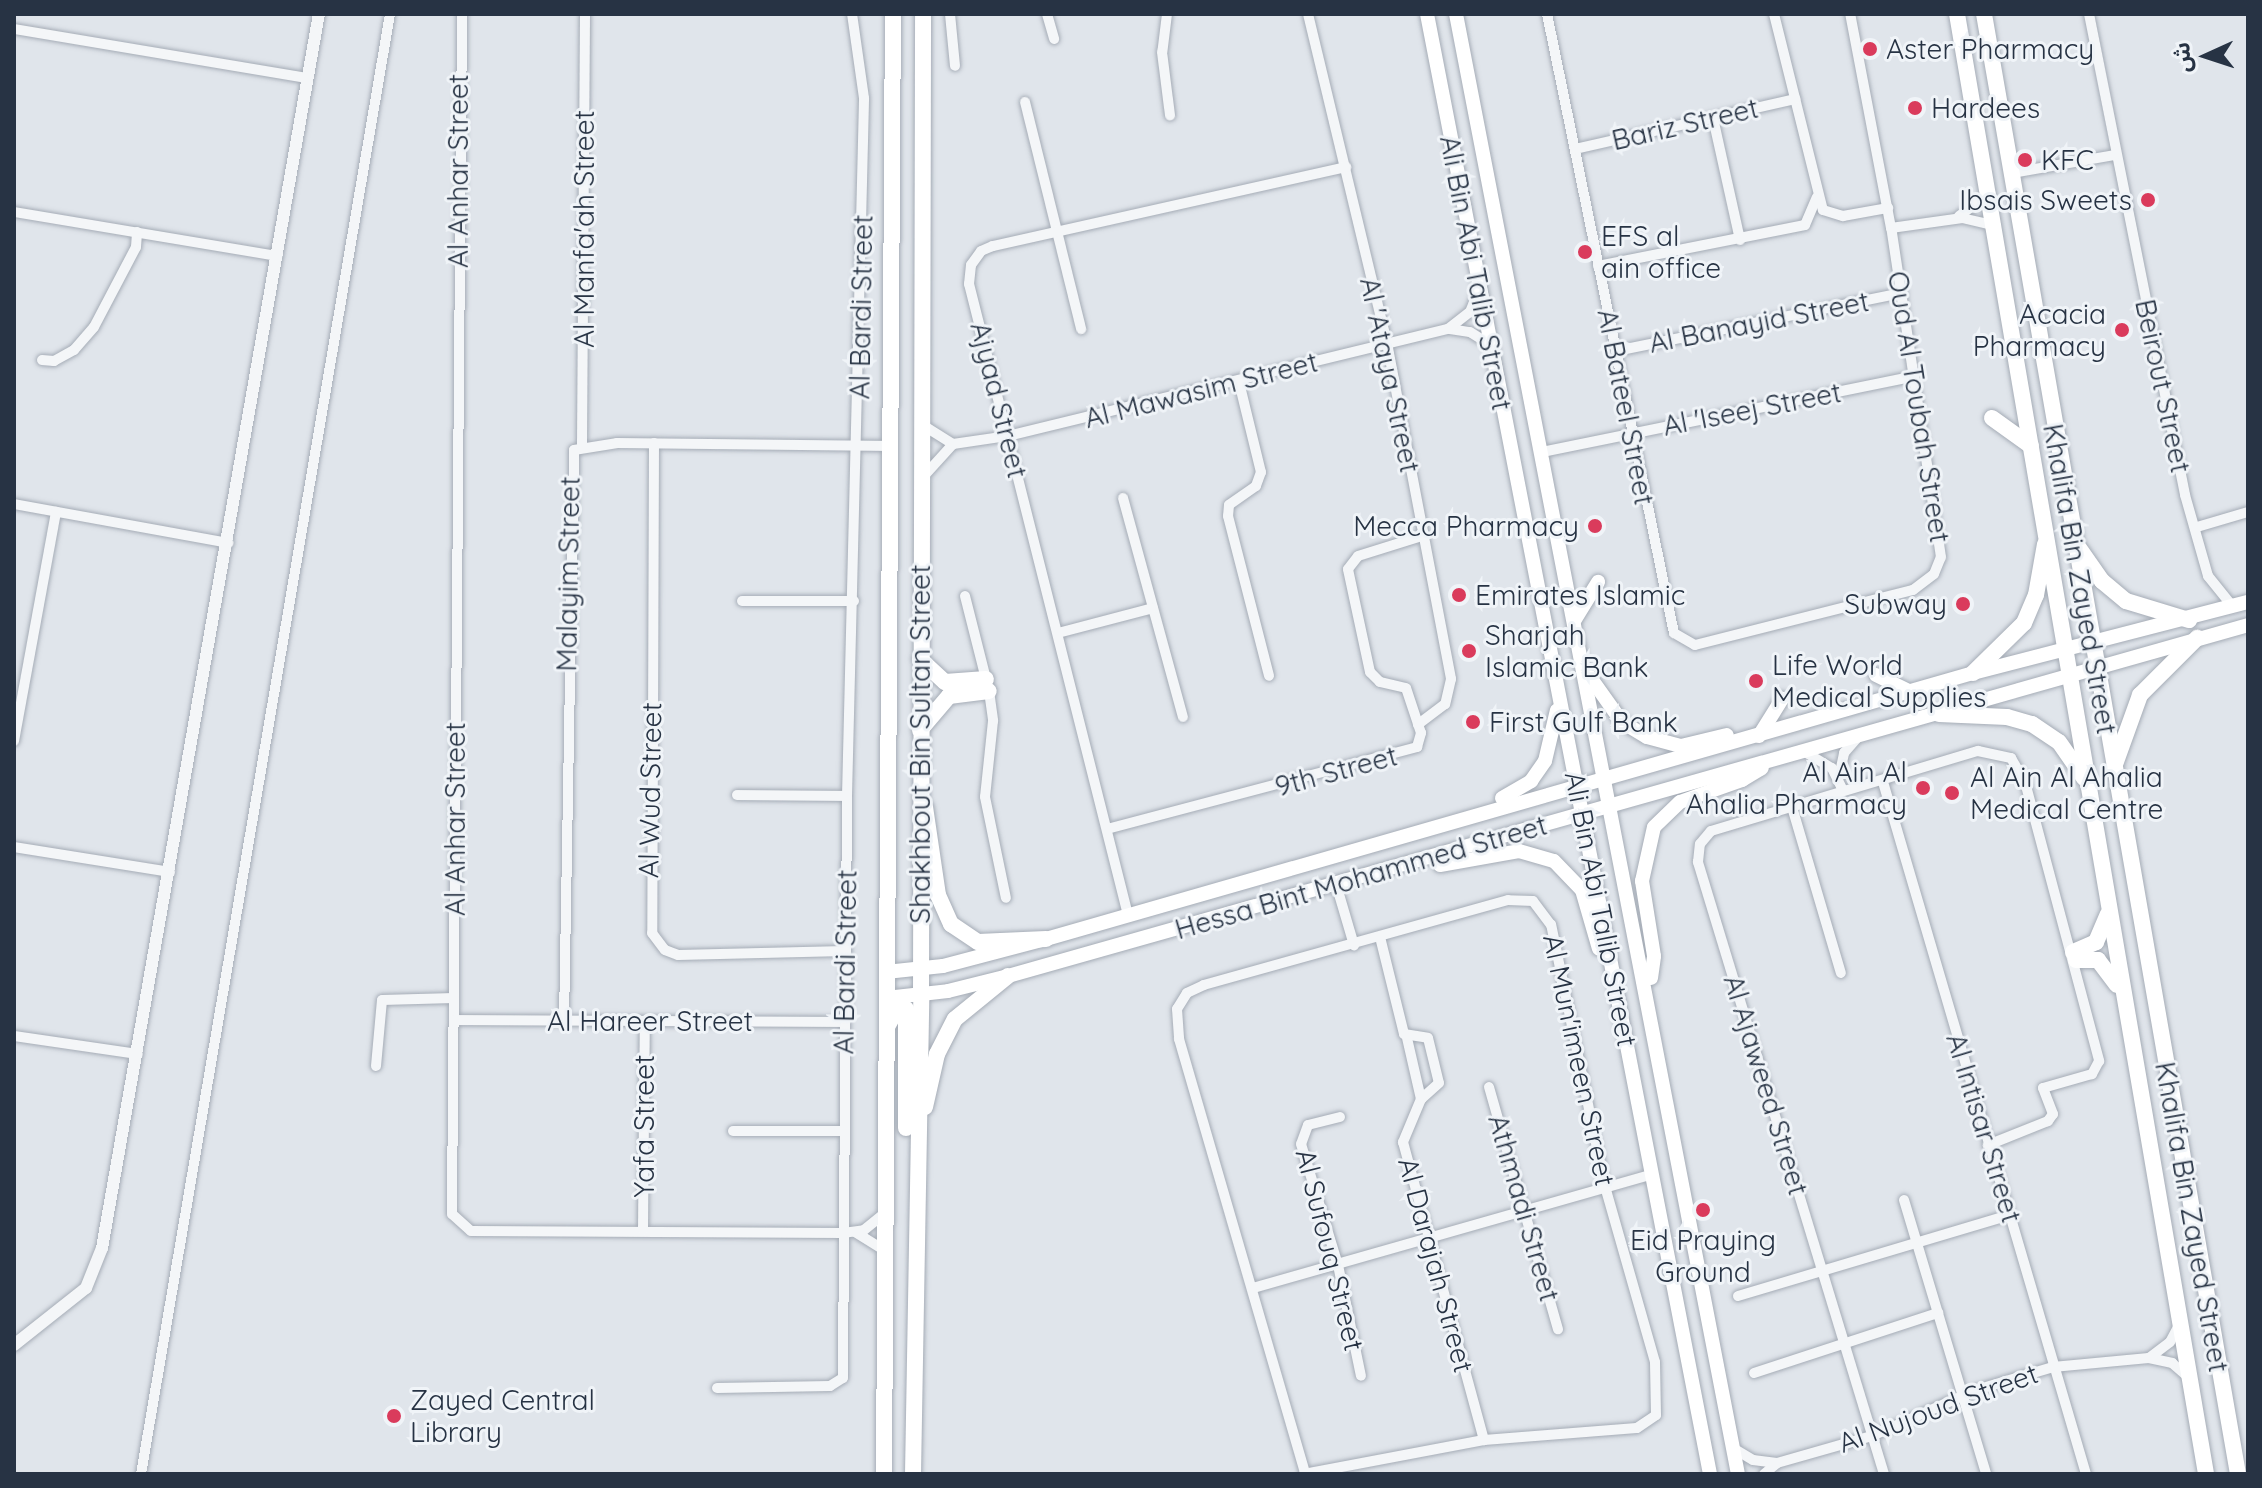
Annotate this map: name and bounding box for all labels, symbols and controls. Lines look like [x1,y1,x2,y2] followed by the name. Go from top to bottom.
[2166,16,2246,96] north arrow
[1886,32,2094,66] place label: Aster Pharmacy
[1861,40,1879,58] marker: Aster Pharmacy
[2167,41,2197,73] text: ش
[441,74,475,268] street label: Al Anhar Street
[1608,91,1762,157] street label: Bariz Street
[1931,91,2040,125] place label: Hardees
[1906,99,1924,117] marker: Hardees
[567,110,601,348] street label: Al Manfa'ah Street
[1433,133,1519,413] street label: Ali Bin Abi Talib Street
[2041,143,2094,177] place label: KFC
[2016,151,2034,169] marker: KFC
[1959,183,2132,217] place label: Ibsais Sweets
[2139,191,2157,209] marker: Ibsais Sweets
[843,214,879,400] street label: Al Bardi Street
[1601,219,1721,285] place label: EFS al ain office
[1576,243,1594,261] marker: EFS al ain office
[1881,269,1957,545] street label: Oud Al Toubah Street
[1353,274,1427,476] street label: Al 'Ataya Street
[1646,284,1872,360] street label: Al Banayid Street
[2128,296,2198,476] street label: Beirout Street
[1973,297,2106,363] place label: Acacia Pharmacy
[1591,306,1661,508] street label: Al Bateel Street
[963,318,1035,482] street label: Ajyad Street
[2113,321,2131,339] marker: Acacia Pharmacy
[1081,345,1321,435] street label: Al Mawasim Street
[1660,375,1844,443] street label: Al 'Iseej Street
[2036,421,2124,737] street label: Khalifa Bin Zayed Street
[549,476,587,672] street label: Malayim Street
[1353,509,1579,543] place label: Mecca Pharmacy
[1586,517,1604,535] marker: Mecca Pharmacy
[903,564,937,924] street label: Shakhbout Bin Sultan Street
[1475,578,1685,612] place label: Emirates Islamic
[1450,586,1468,604] marker: Emirates Islamic
[1844,587,1947,621] place label: Subway
[1954,595,1972,613] marker: Subway
[1485,618,1649,684] place label: Sharjah Islamic Bank
[1460,642,1478,660] marker: Sharjah Islamic Bank
[1772,648,1986,714] place label: Life World Medical Supplies
[1747,672,1765,690] marker: Life World Medical Supplies
[632,702,668,878] street label: Al Wud Street
[1489,705,1678,739] place label: First Gulf Bank
[1464,713,1482,731] marker: First Gulf Bank
[438,722,472,916] street label: Al Anhar Street
[1271,739,1401,803] street label: 9th Street
[1686,755,1907,821] place label: Al Ain Al Ahalia Pharmacy
[1970,760,2163,826] place label: Al Ain Al Ahalia Medical Centre
[1558,769,1644,1049] street label: Ali Bin Abi Talib Street
[1914,779,1932,797] marker: Al Ain Al Ahalia Pharmacy
[1941,782,1963,804] marker: Al Ain Al Ahalia Medical Centre
[1171,808,1551,946] street label: Hessa Bint Mohammed Street
[827,869,863,1055] street label: Al Bardi Street
[1536,931,1622,1189] street label: Al Mun'imeen Street
[1717,971,1815,1199] street label: Al Ajaweed Street
[547,1004,753,1038] street label: Al Hareer Street
[1939,1029,2029,1227] street label: Al Intisar Street
[627,1055,661,1197] street label: Yafa Street
[2148,1059,2236,1375] street label: Khalifa Bin Zayed Street
[1481,1111,1567,1305] street label: Athmadi Street
[1289,1146,1371,1354] street label: Al Sufouq Street
[1391,1154,1481,1376] street label: Al Darajah Street
[1694,1201,1712,1219] marker: Eid Praying Ground
[1630,1223,1776,1289] place label: Eid Praying Ground
[1834,1356,2042,1460] street label: Al Nujoud Street
[410,1383,595,1449] place label: Zayed Central Library
[385,1407,403,1425] marker: Zayed Central Library

